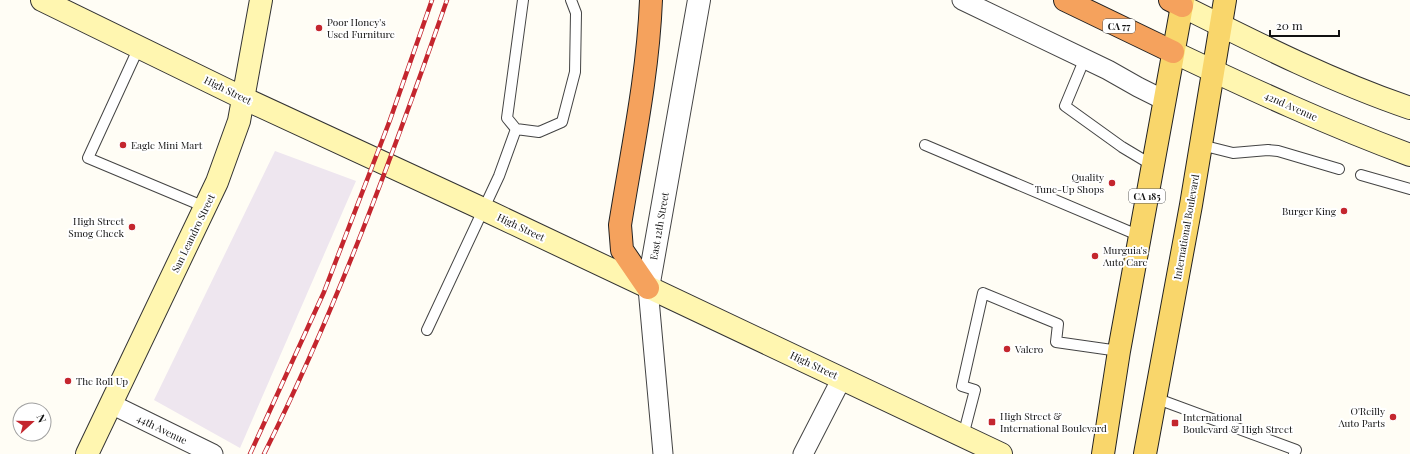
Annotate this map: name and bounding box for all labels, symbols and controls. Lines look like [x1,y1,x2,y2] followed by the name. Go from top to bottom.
[1270,12,1339,38] scale bar
[327,15,395,41] place label: Poor Honey's Used Furniture
[1276,17,1303,33] text: 20 m
[1103,19,1135,33] road number: CA 77
[314,23,324,33] marker: Poor Honey's Used Furniture
[202,73,254,108] street label: High Street
[1262,88,1320,124] street label: 42nd Avenue
[131,138,203,152] place label: Eagle Mini Mart
[118,140,128,150] marker: Eagle Mini Mart
[1035,170,1104,196] place label: Quality Tune-Up Shops
[1170,173,1202,281] street label: International Boulevard
[1107,178,1117,188] marker: Quality Tune-Up Shops
[1129,189,1165,203] road number: CA 185
[168,191,218,275] street label: San Leandro Street
[646,191,672,261] street label: East 12th Street
[1282,204,1337,218] place label: Burger King
[1339,206,1349,216] marker: Burger King
[495,210,547,244] street label: High Street
[68,214,124,240] place label: High Street Smog Check
[127,222,137,232] marker: High Street Smog Check
[1102,243,1148,269] place label: Murguia's Auto Care
[1090,251,1100,261] marker: Murguia's Auto Care
[1014,342,1044,356] place label: Valero
[1002,344,1012,354] marker: Valero
[788,348,840,382] street label: High Street
[76,374,128,388] place label: The Roll Up
[63,376,73,386] marker: The Roll Up
[12,402,52,442] north arrow
[1337,404,1385,430] place label: O'Reilly Auto Parts
[1000,409,1107,435] place label: High Street & International Boulevard
[1183,410,1293,436] place label: International Boulevard & High Street
[134,411,190,447] street label: 44th Avenue
[33,412,50,425] text: N
[1388,412,1398,422] marker: O'Reilly Auto Parts
[987,417,997,427] marker: High Street & International Boulevard
[1170,418,1180,428] marker: International Boulevard & High Street

